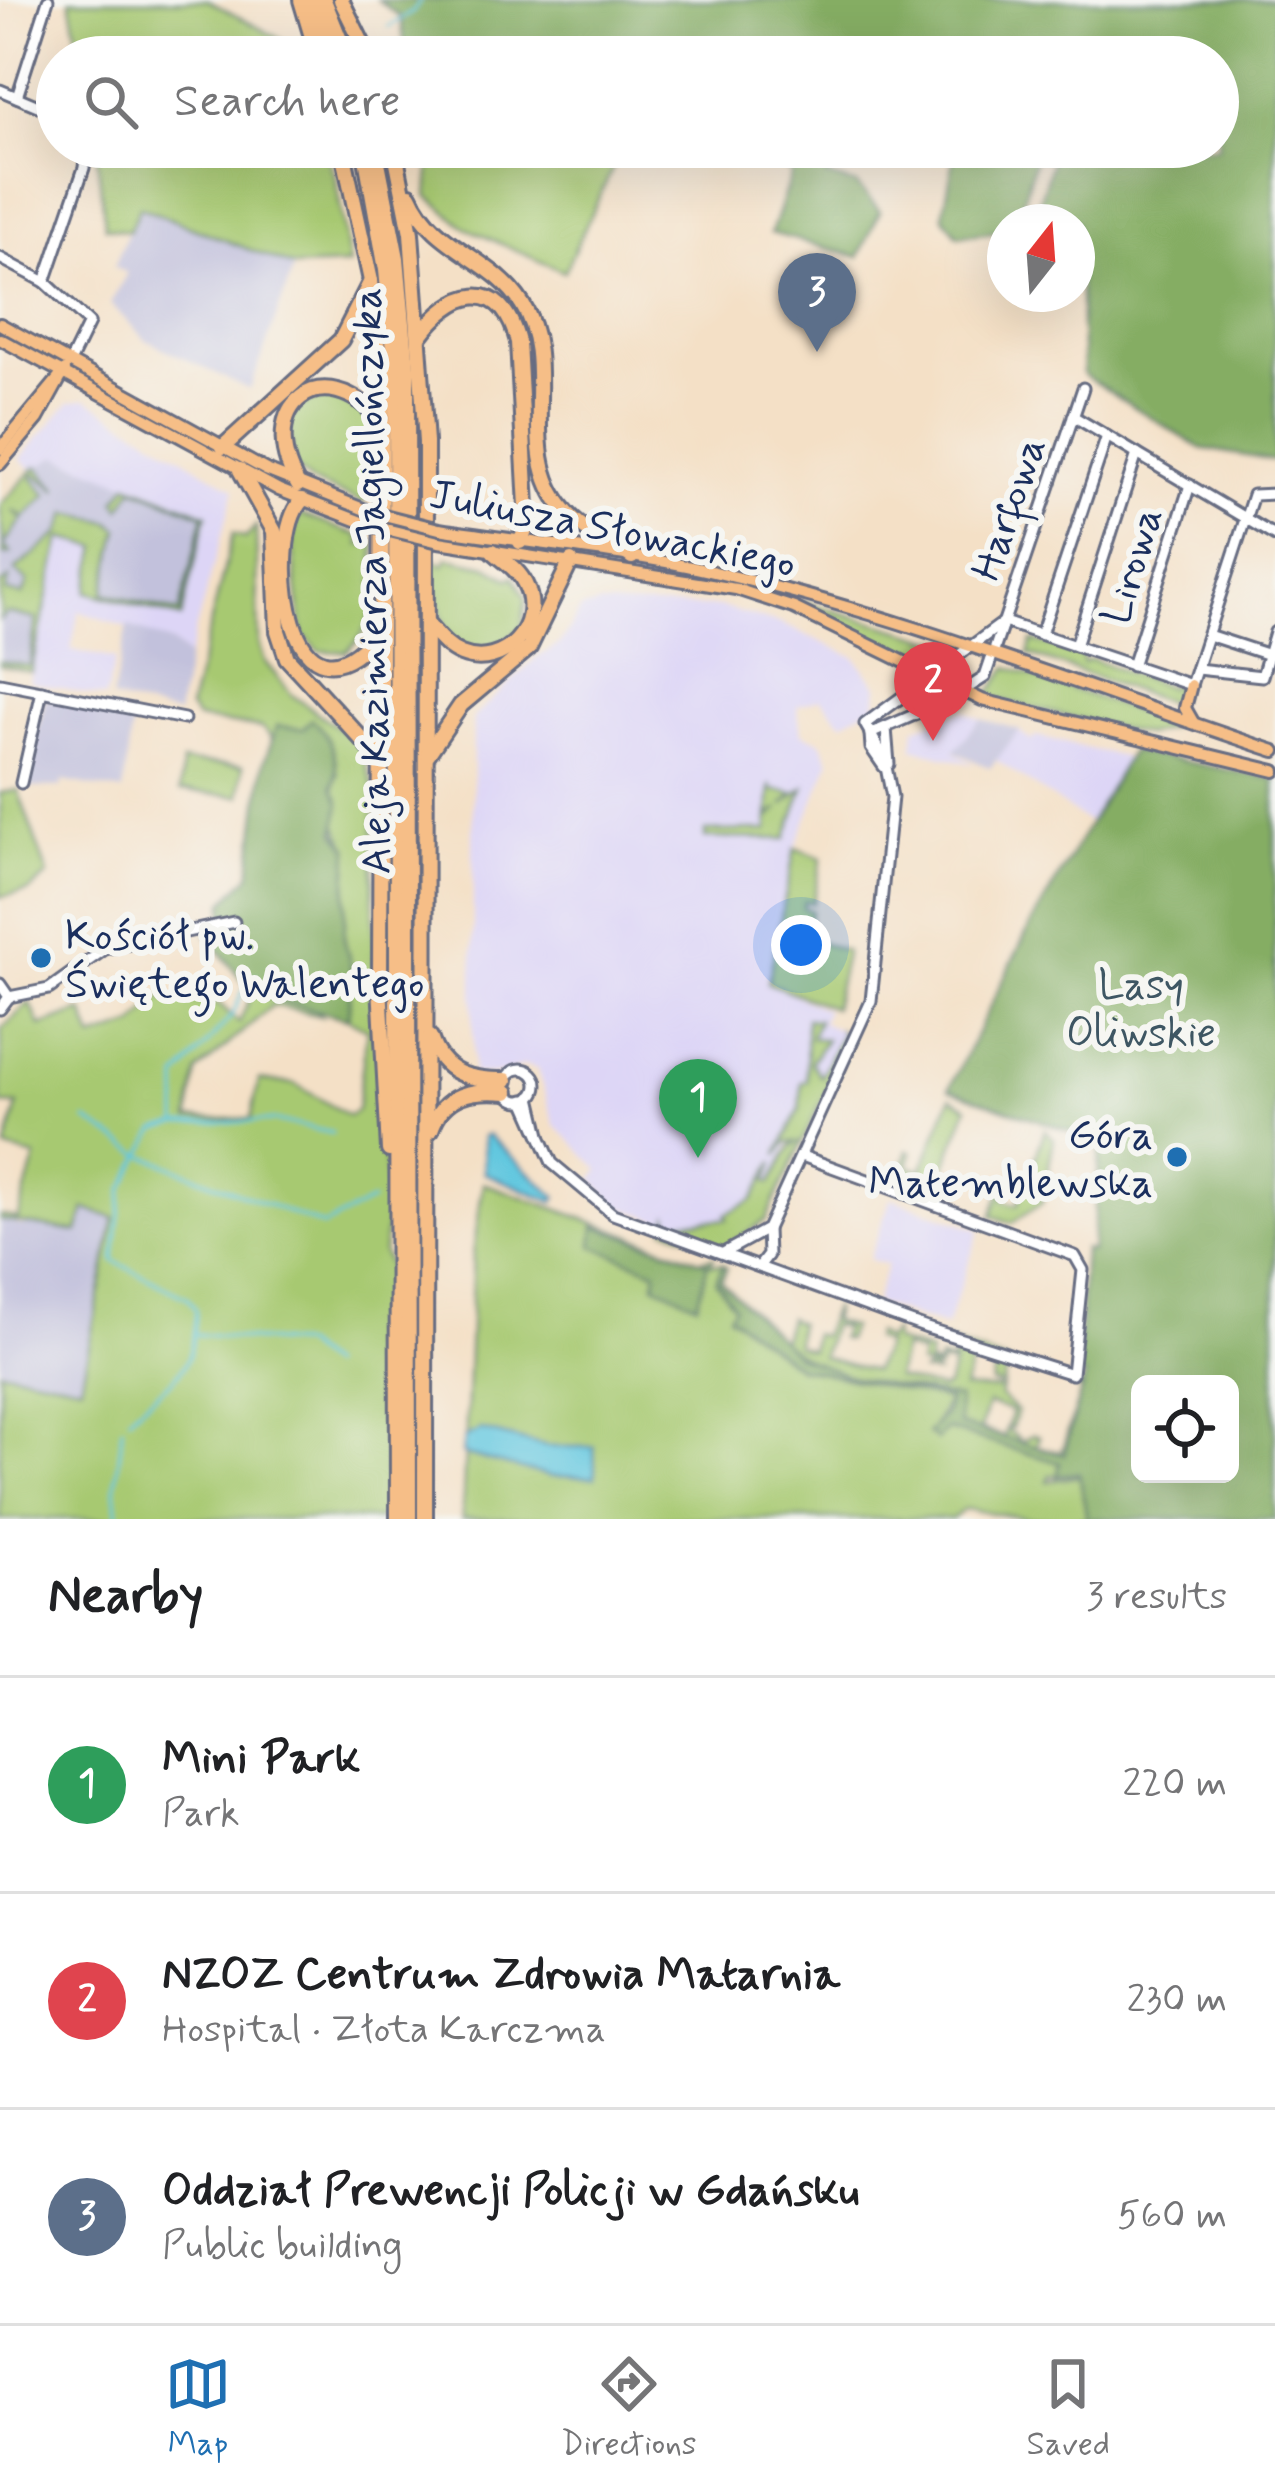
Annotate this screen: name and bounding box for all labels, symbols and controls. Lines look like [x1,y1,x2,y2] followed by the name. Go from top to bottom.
[36,36,1239,168] search box
[78,69,144,135] icon: search
[174,73,401,132] text: Search here
[987,204,1095,312] north arrow
[778,253,856,352] pin: 3
[341,287,409,875] street label: Aleja Kazimierza Jagiellończyka
[960,430,1063,589] street label: Harfowa
[425,468,800,593] street label: Juliusza Słowackiego
[1090,501,1177,631] street label: Lirowa
[894,642,972,741] pin: 2
[65,910,425,1017] place label: Kościół pw. Świętego Walentego
[771,915,831,975] your location
[28,945,54,971] marker: Kościół pw. Świętego Walentego
[1066,959,1216,1062] park label: Lasy Oliwskie
[659,1059,737,1158] pin: 1
[868,1109,1153,1212] place label: Góra Matemblewska
[1164,1144,1190,1170] marker: Góra Matemblewska
[1131,1375,1239,1483] map controls
[1131,1375,1239,1483] button: locate
[48,1564,203,1630] text: Nearby
[1086,1572,1227,1623] text: 3 results
[162,1730,360,1789] text: Mini Park
[78,1759,96,1810] text: 1
[1122,1759,1227,1810] text: 220 m
[162,1789,240,1840] text: Park
[162,1946,840,2005] text: NZOZ Centrum Zdrowia Matarnia
[77,1975,97,2026] text: 2
[1126,1975,1227,2026] text: 230 m
[162,2005,606,2056] text: Hospital · Złota Karczma
[162,2162,859,2221] text: Oddział Prewencji Policji w Gdańsku
[78,2191,96,2242] text: 3
[1117,2191,1227,2242] text: 560 m
[162,2221,402,2272] text: Public building
[165,2351,231,2467] tab: Map
[561,2351,697,2467] tab: Directions
[1027,2351,1110,2467] tab: Saved

